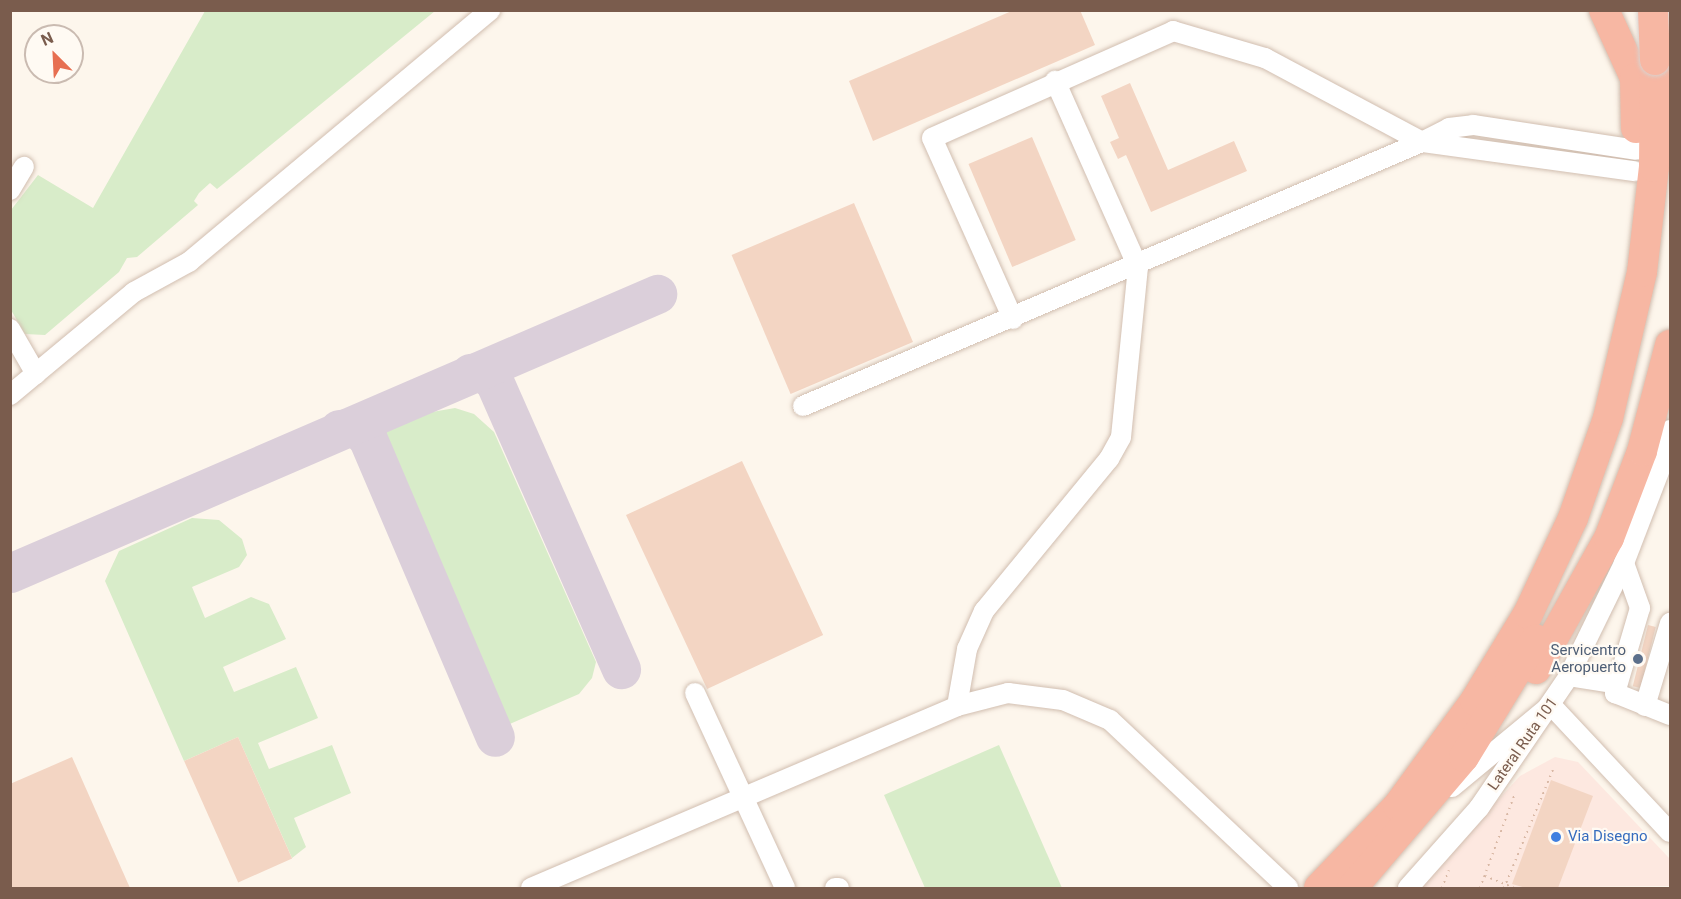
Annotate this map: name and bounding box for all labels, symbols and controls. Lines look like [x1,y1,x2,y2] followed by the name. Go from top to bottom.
[24,24,84,84] north arrow
[38,28,56,50] text: N
[1551,641,1626,676] place label: Servicentro Aeropuerto
[1631,652,1645,666] marker: Servicentro Aeropuerto
[1484,694,1562,794] street label: Lateral Ruta 101
[1568,828,1648,846] place label: Via Disegno
[1549,830,1563,844] marker: Via Disegno

